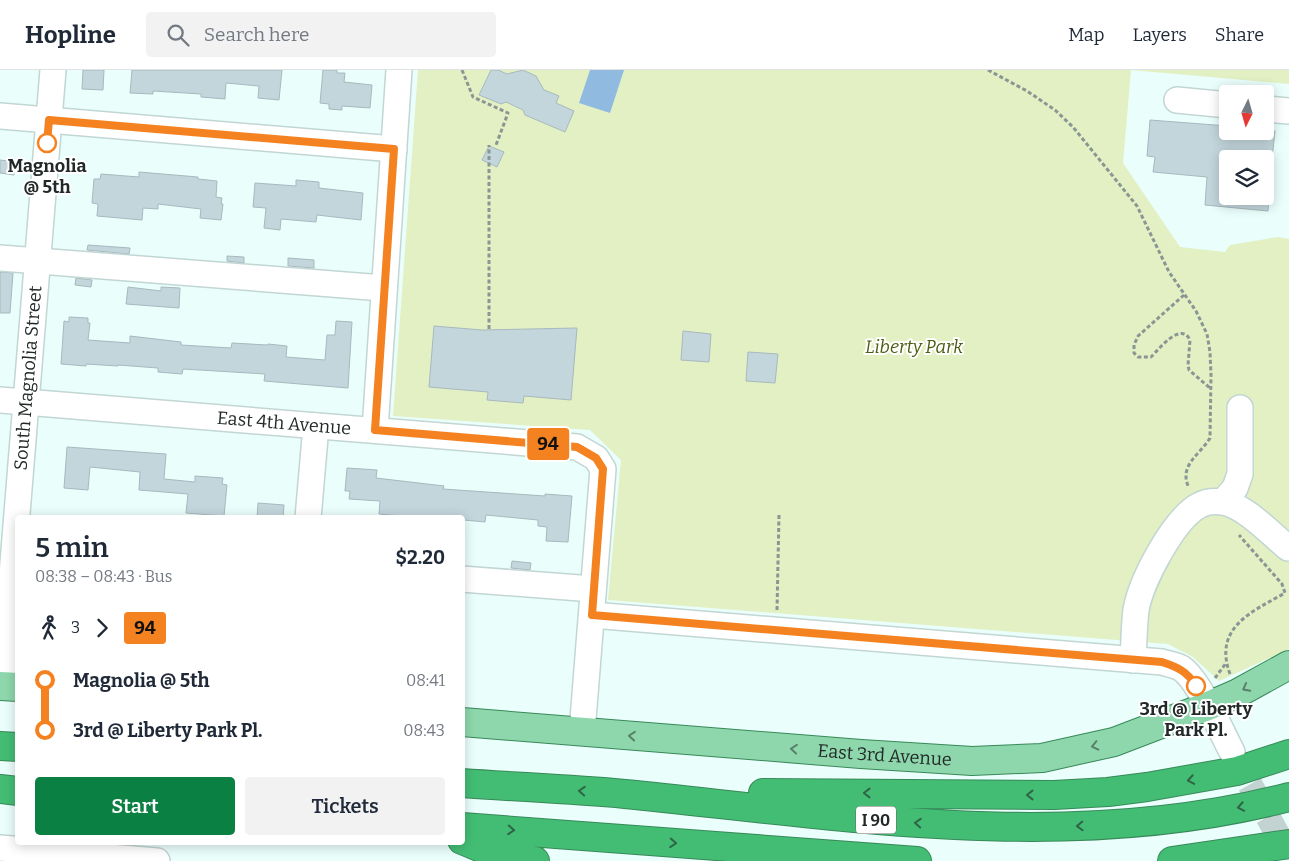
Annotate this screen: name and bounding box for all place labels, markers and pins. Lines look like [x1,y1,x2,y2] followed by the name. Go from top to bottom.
[37,133,57,153] marker: Magnolia @ 5th
[7,155,87,198] place label: Magnolia @ 5th
[1186,676,1206,696] marker: 3rd @ Liberty Park Pl.
[1140,698,1253,741] place label: 3rd @ Liberty Park Pl.

